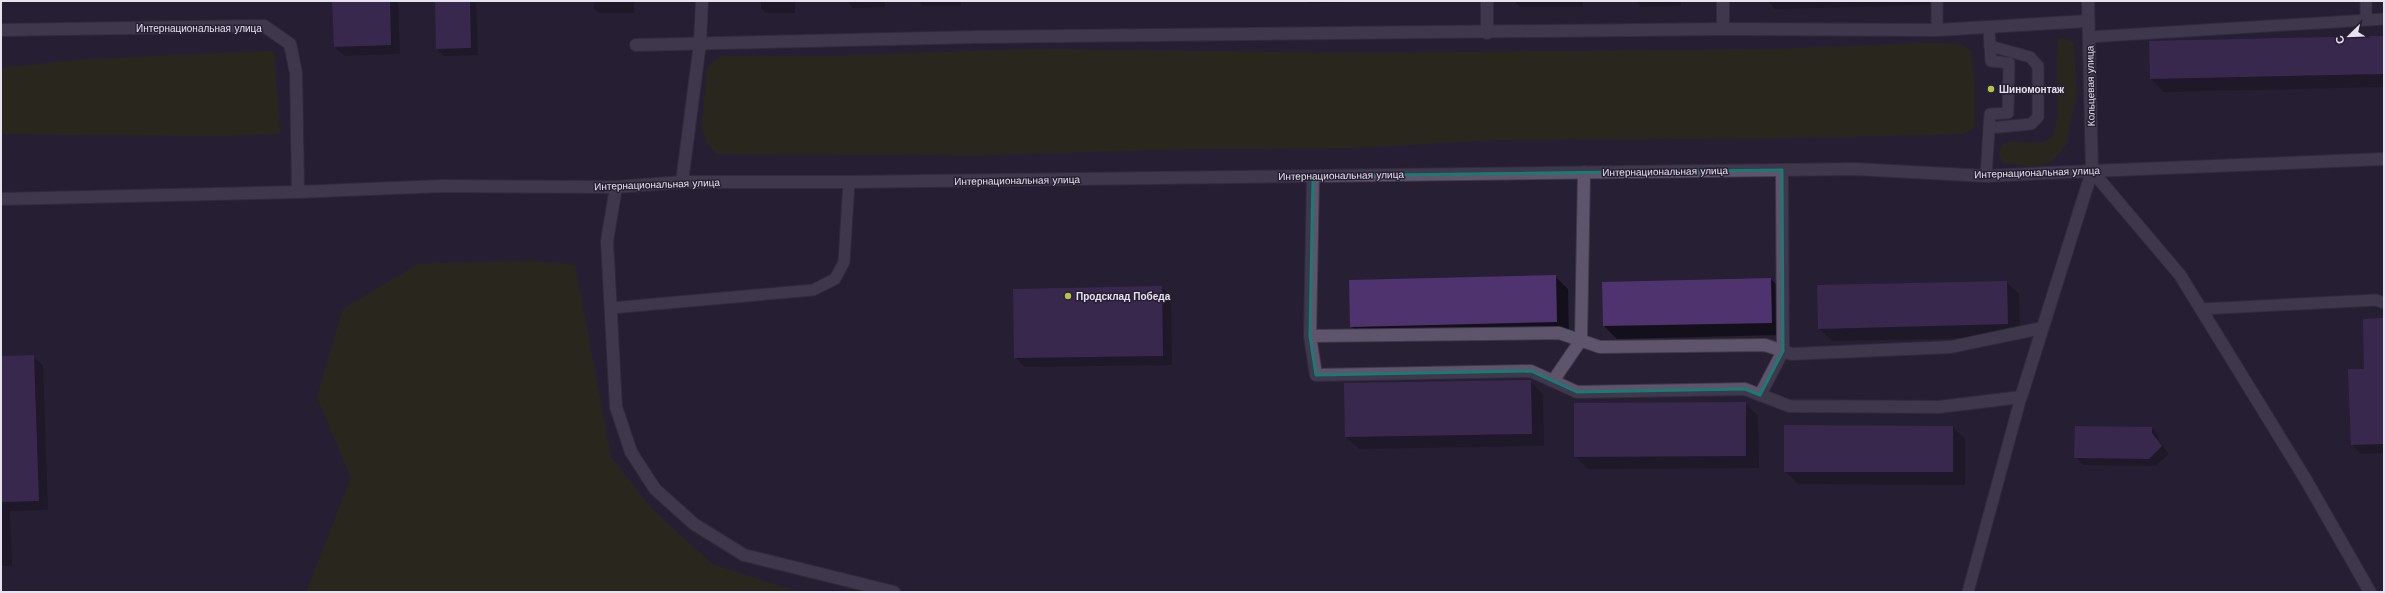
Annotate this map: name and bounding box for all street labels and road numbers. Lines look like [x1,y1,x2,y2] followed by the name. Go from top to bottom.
[136,23,262,34] street label: Интернациональная улица
[2084,45,2097,126] street label: Кольцевая улица
[1602,165,1728,178] street label: Интернациональная улица
[1974,165,2100,180] street label: Интернациональная улица
[1278,169,1404,182] street label: Интернациональная улица
[954,174,1080,187] street label: Интернациональная улица
[594,177,720,192] street label: Интернациональная улица

